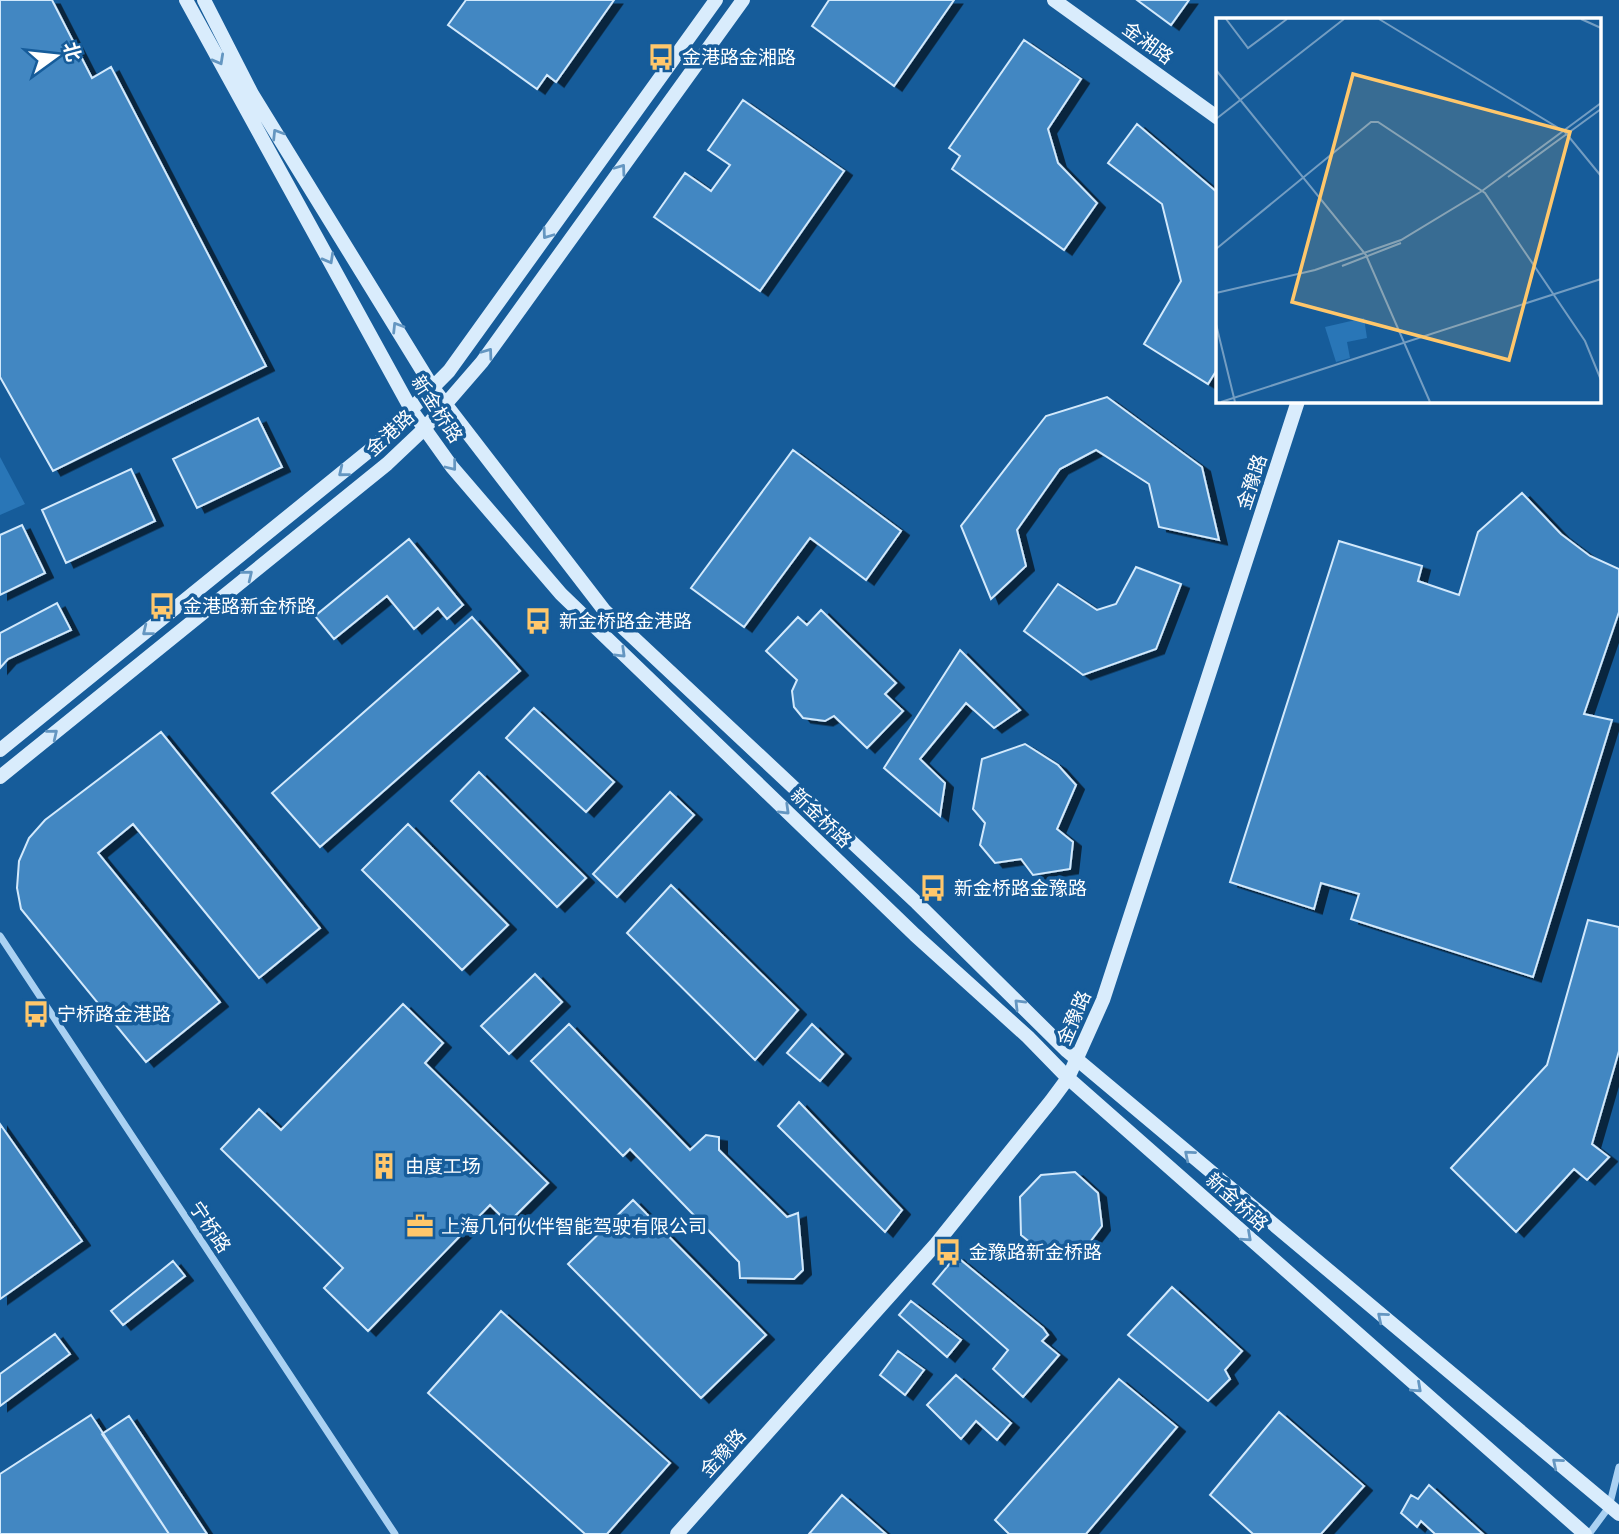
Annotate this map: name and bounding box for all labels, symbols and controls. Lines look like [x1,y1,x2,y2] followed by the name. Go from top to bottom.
[1118,17,1178,69] street label: 金湘路
[1216,18,1602,402] inset map
[21,21,91,91] north arrow
[58,40,86,64] text: 北
[646,42,676,72] bus stop icon: 金港路金湘路
[682,46,796,69] place label: 金港路金湘路
[211,53,224,65] one-way arrow
[272,129,285,142] one-way arrow
[613,164,625,177] one-way arrow
[543,227,556,239] one-way arrow
[321,252,334,264] one-way arrow
[393,322,406,335] one-way arrow
[480,349,492,361] one-way arrow
[407,371,467,447] street label: 新金桥路
[361,405,419,461] street label: 金港路
[1232,451,1272,513] street label: 金豫路
[444,458,457,471] one-way arrow
[338,464,351,476] one-way arrow
[241,570,253,583] one-way arrow
[147,591,177,621] bus stop icon: 金港路新金桥路
[183,595,316,618] place label: 金港路新金桥路
[523,606,553,636] bus stop icon: 新金桥路金港路
[559,610,692,633] place label: 新金桥路金港路
[143,623,156,635] one-way arrow
[613,644,626,657] one-way arrow
[45,729,57,742] one-way arrow
[786,783,856,853] street label: 新金桥路
[777,802,790,815] one-way arrow
[918,873,948,903] bus stop icon: 新金桥路金豫路
[954,877,1087,900] place label: 新金桥路金豫路
[1052,987,1096,1049] street label: 金豫路
[21,999,51,1029] bus stop icon: 宁桥路金港路
[1015,1000,1027,1012] one-way arrow
[57,1003,171,1026] place label: 宁桥路金港路
[369,1151,399,1181] building icon: 由度工场
[1185,1151,1198,1163] one-way arrow
[405,1155,481,1178] place label: 由度工场
[1201,1168,1273,1236] street label: 新金桥路
[185,1197,235,1257] street label: 宁桥路
[405,1211,435,1241] office icon: 上海几何伙伴智能驾驶有限公司
[441,1215,707,1238] place label: 上海几何伙伴智能驾驶有限公司
[1239,1229,1252,1241] one-way arrow
[933,1237,963,1267] bus stop icon: 金豫路新金桥路
[969,1241,1102,1264] place label: 金豫路新金桥路
[1378,1313,1391,1325] one-way arrow
[1409,1380,1422,1392] one-way arrow
[695,1424,751,1482] street label: 金豫路
[1552,1459,1565,1471] one-way arrow

